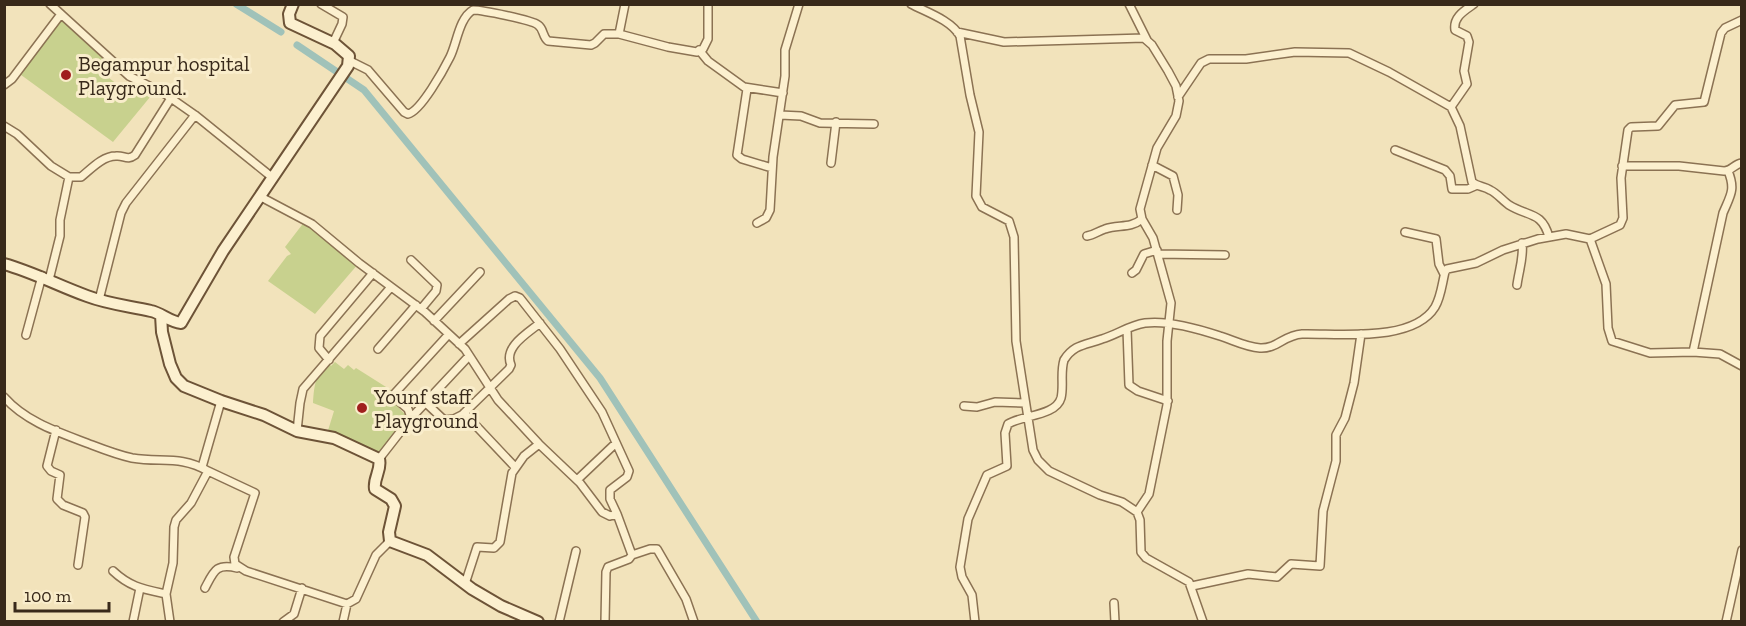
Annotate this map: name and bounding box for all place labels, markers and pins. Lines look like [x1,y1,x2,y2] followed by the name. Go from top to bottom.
[78,51,250,100] place label: Begampur hospital Playground.
[59,68,73,82] marker: Begampur hospital Playground.
[373,384,479,433] place label: Younf staff Playground
[355,401,369,415] marker: Younf staff Playground

